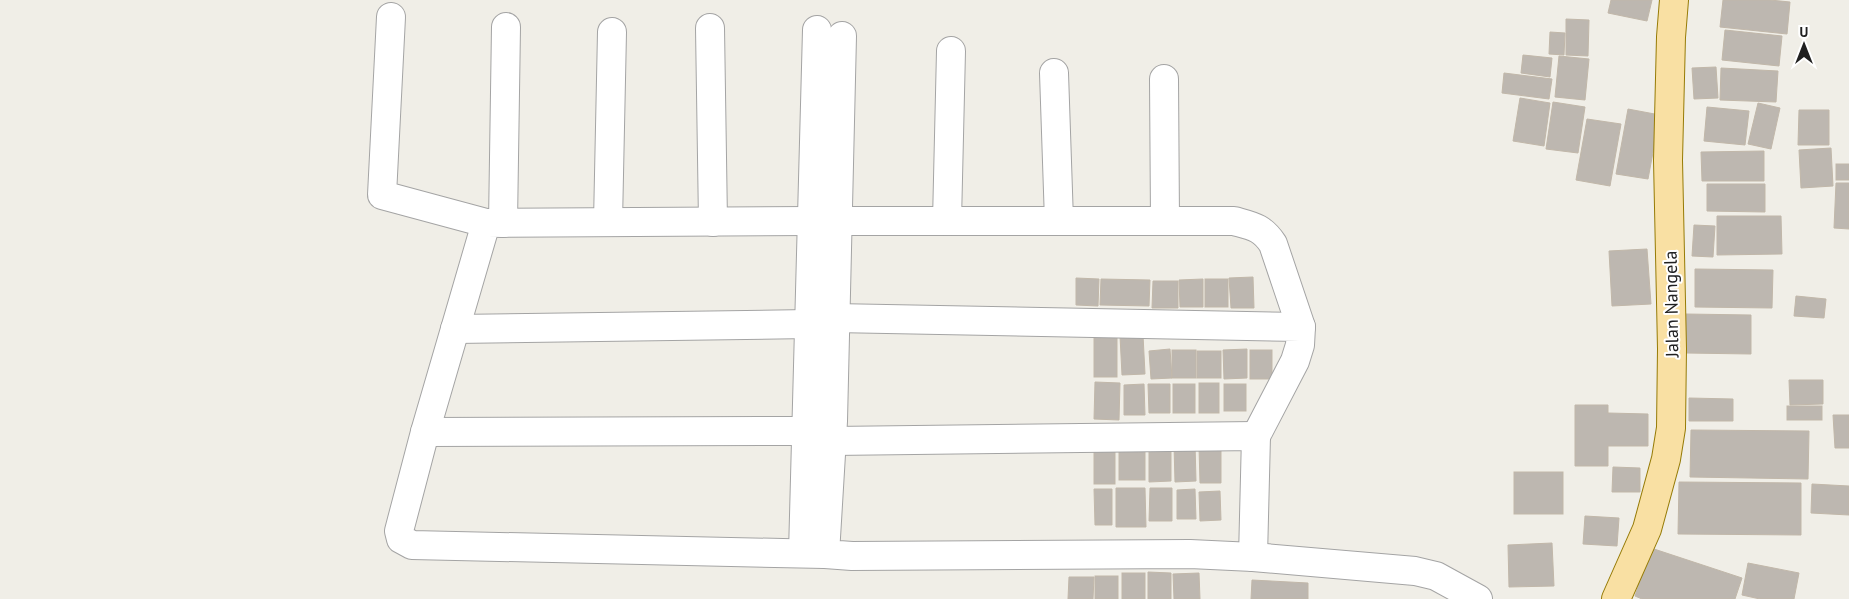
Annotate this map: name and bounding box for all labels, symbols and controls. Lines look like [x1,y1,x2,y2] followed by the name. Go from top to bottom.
[1779,20,1829,70] north arrow
[1800,23,1808,41] text: U
[1659,250,1683,359] street label: Jalan Nangela

